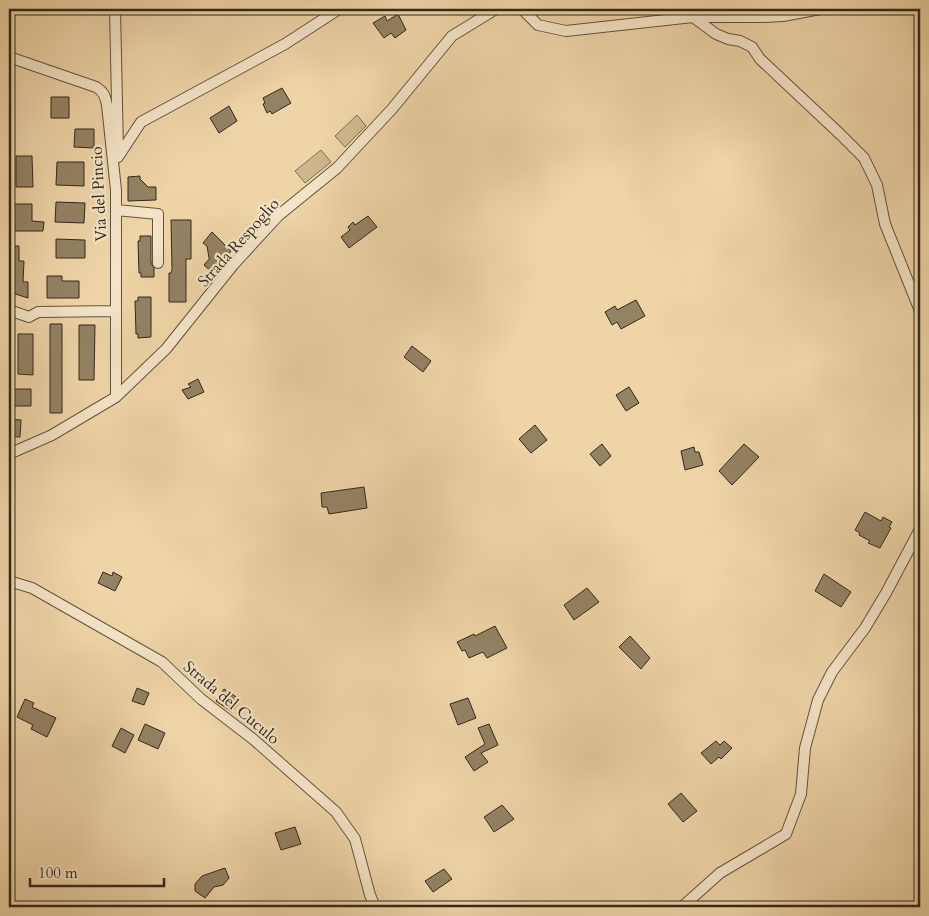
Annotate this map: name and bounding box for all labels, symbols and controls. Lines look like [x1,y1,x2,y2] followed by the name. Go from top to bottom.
[86,146,112,242] street label: Via del Pincio
[193,193,285,292] street label: Strada Respoglio
[179,656,284,750] street label: Strada del Cuculo
[30,856,164,888] scale bar
[38,863,78,883] text: 100 m

